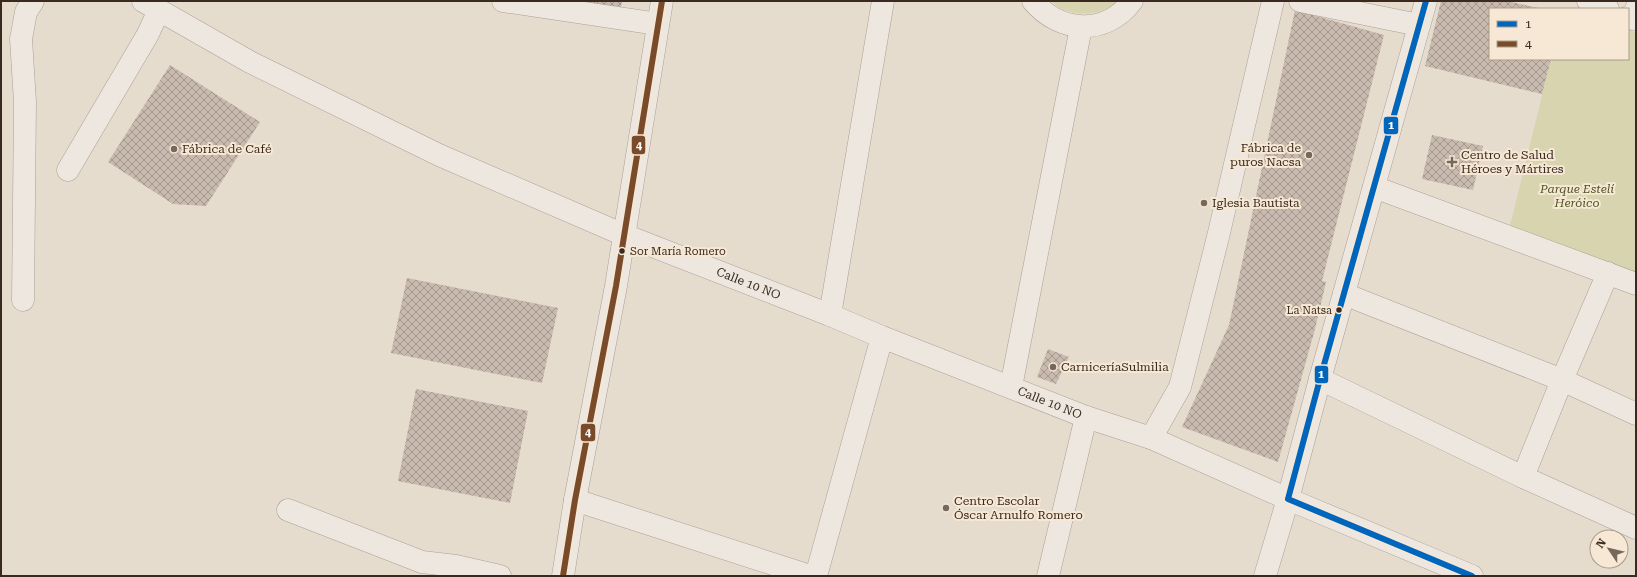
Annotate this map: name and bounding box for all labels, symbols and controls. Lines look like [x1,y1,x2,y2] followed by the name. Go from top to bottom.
[1489,8,1629,60] legend
[1525,17,1532,31] text: 1
[1525,37,1532,51] text: 4
[1383,116,1399,135] line badge: 1
[1388,119,1394,132] text: 1
[631,135,646,155] line badge: 4
[636,139,643,152] text: 4
[1230,141,1301,169] place label: Fábrica de puros Nacsa
[182,142,272,156] place label: Fábrica de Café
[169,144,179,154] marker: Fábrica de Café
[1461,148,1564,176] place label: Centro de Salud Héroes y Mártires
[1304,150,1314,160] marker: Fábrica de puros Nacsa
[1446,156,1458,168] marker: Centro de Salud Héroes y Mártires
[1539,182,1614,210] park label: Parque Estelí Heróico
[1212,196,1300,210] place label: Iglesia Bautista
[1199,198,1209,208] marker: Iglesia Bautista
[630,245,726,258] place label: Sor María Romero
[617,246,627,256] marker: Sor María Romero
[714,265,783,302] street label: Calle 10 NO
[1287,304,1332,317] place label: La Natsa
[1334,305,1344,315] marker: La Natsa
[1061,360,1169,374] place label: CarniceríaSulmilia
[1048,362,1058,372] marker: CarniceríaSulmilia
[1314,365,1329,384] line badge: 1
[1318,368,1324,381] text: 1
[1016,384,1084,422] street label: Calle 10 NO
[580,423,596,442] line badge: 4
[585,426,592,439] text: 4
[954,494,1083,522] place label: Centro Escolar Óscar Arnulfo Romero
[941,503,951,513] marker: Centro Escolar Óscar Arnulfo Romero
[1589,529,1629,569] north arrow
[1593,536,1609,551] text: N

